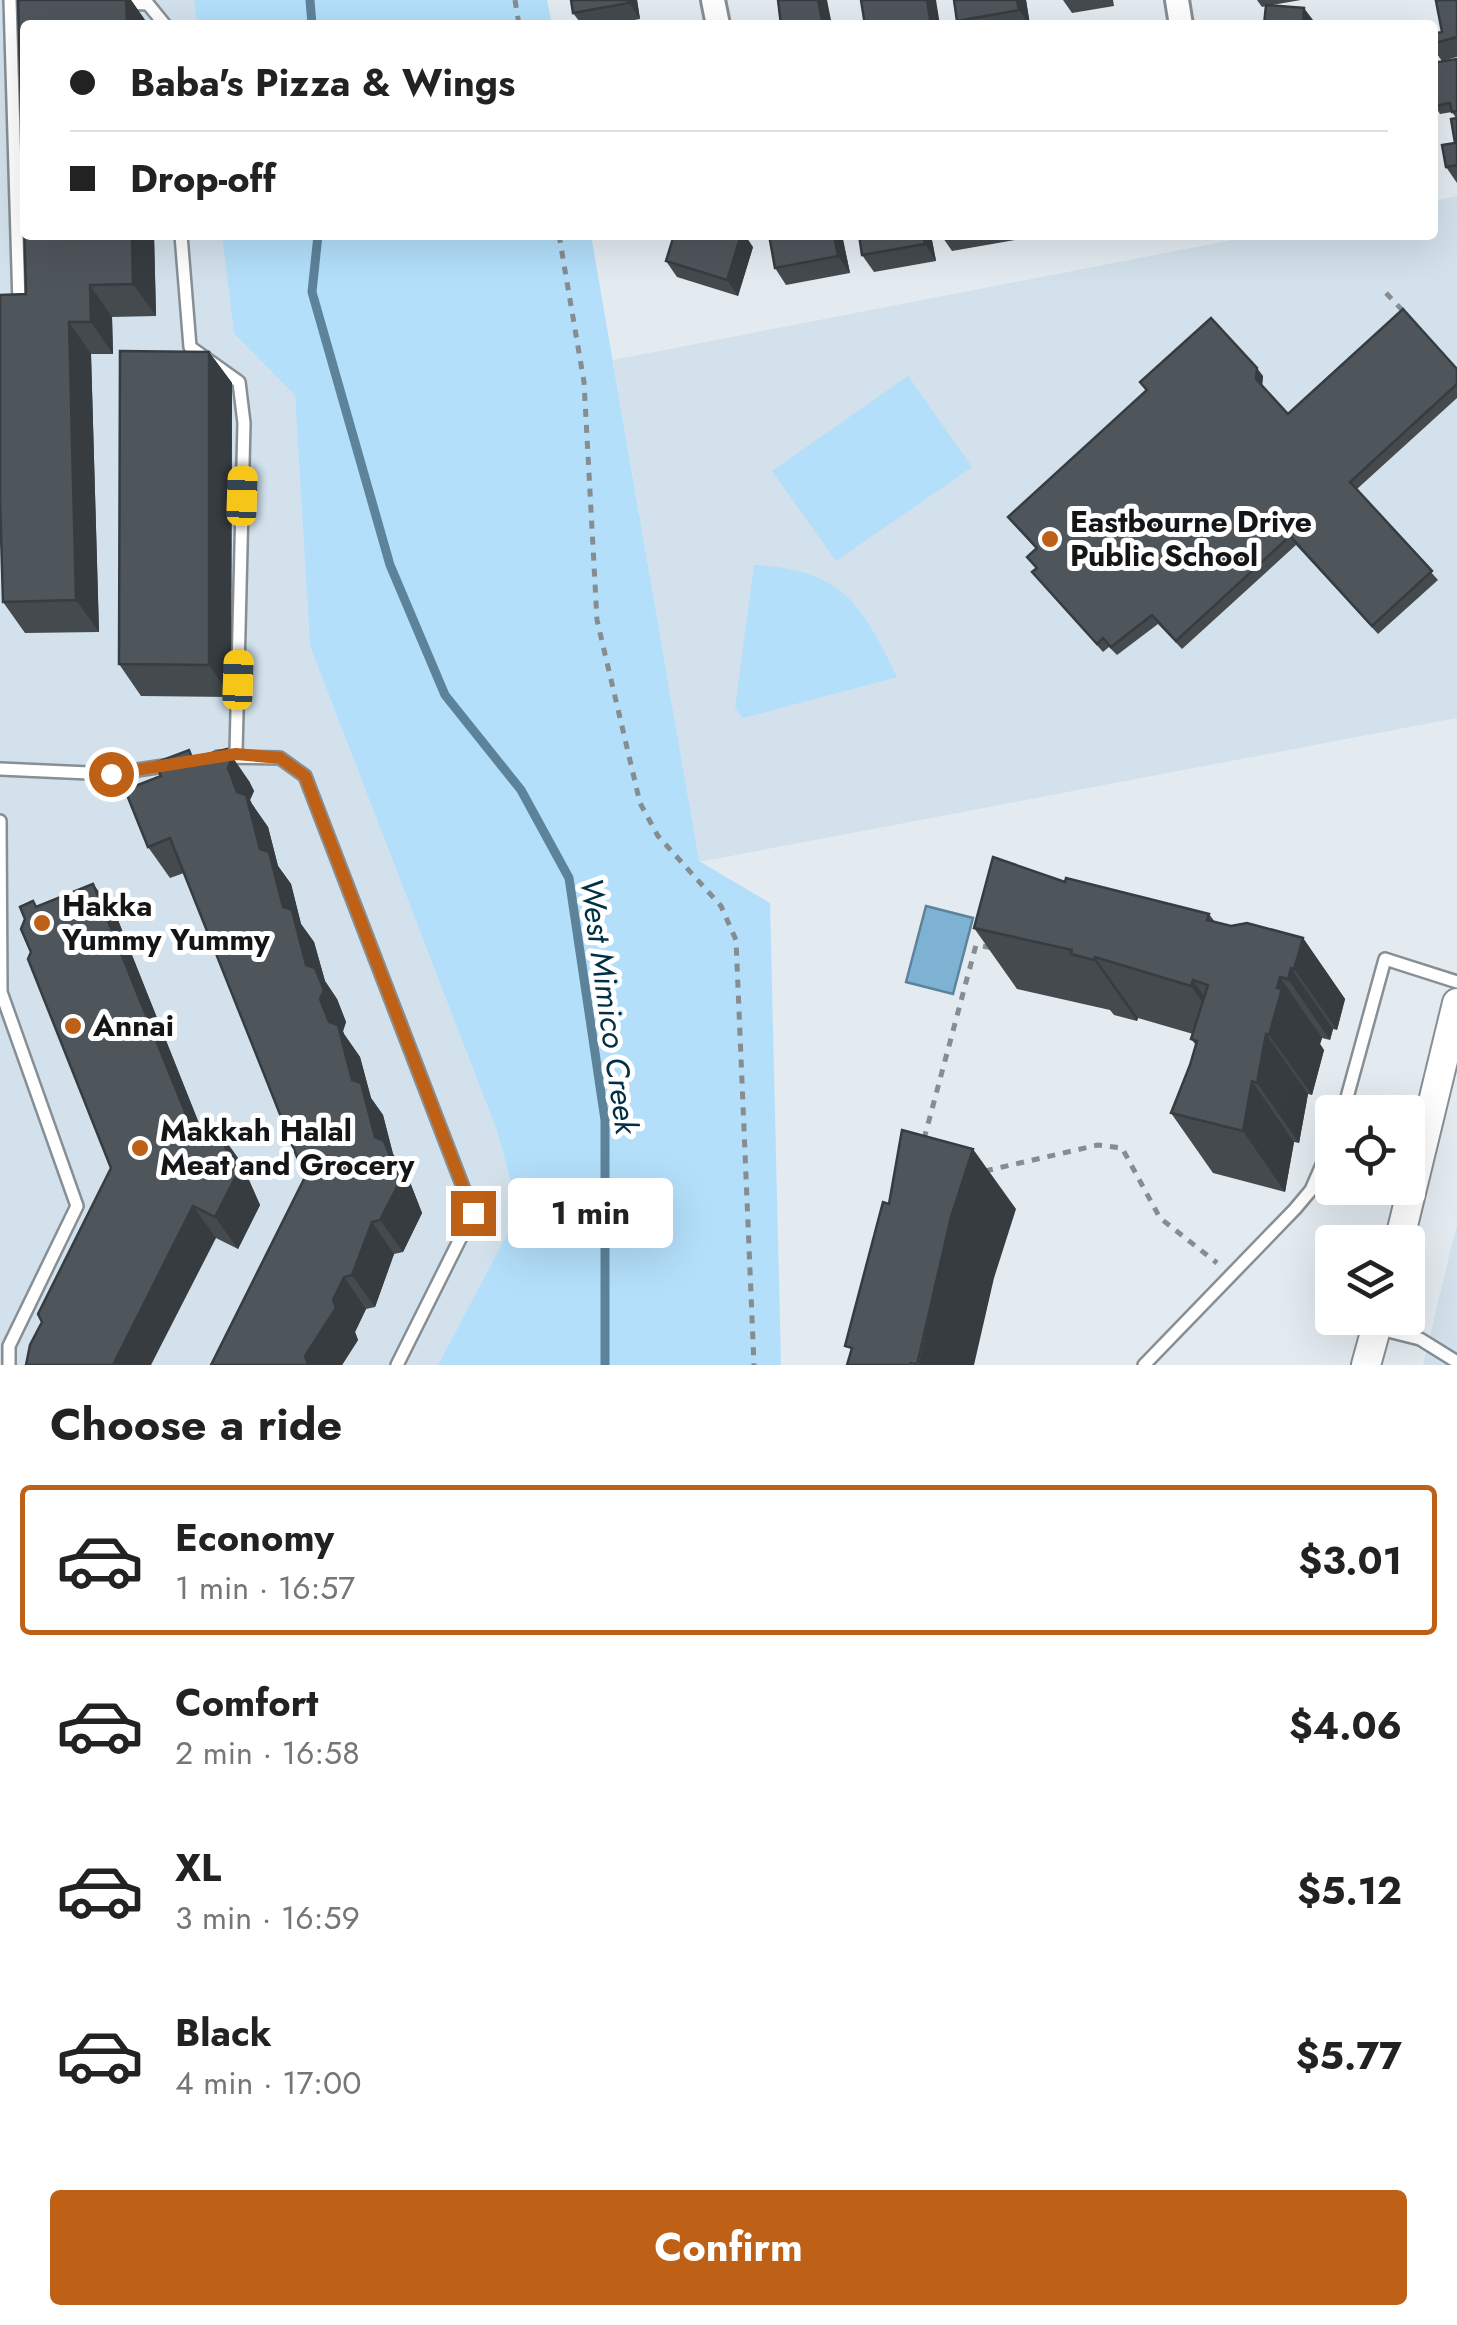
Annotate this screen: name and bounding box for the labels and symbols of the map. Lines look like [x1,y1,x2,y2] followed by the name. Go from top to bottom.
[226,465,258,527] car
[1070,500,1312,577] place label: Eastbourne Drive Public School
[1039,528,1061,550] marker: Eastbourne Drive Public School
[222,649,254,711] car
[89,752,134,797] route start
[568,875,650,1138] water label: West Mimico Creek
[61,884,270,961] place label: Hakka Yummy Yummy
[31,912,53,934] marker: Hakka Yummy Yummy
[92,1004,174,1047] place label: Annai
[62,1015,84,1037] marker: Annai
[160,1109,415,1186] place label: Makkah Halal Meat and Grocery
[129,1137,151,1159] marker: Makkah Halal Meat and Grocery
[508,1178,673,1248] callout: 1 min
[451,1191,496,1236] route end

